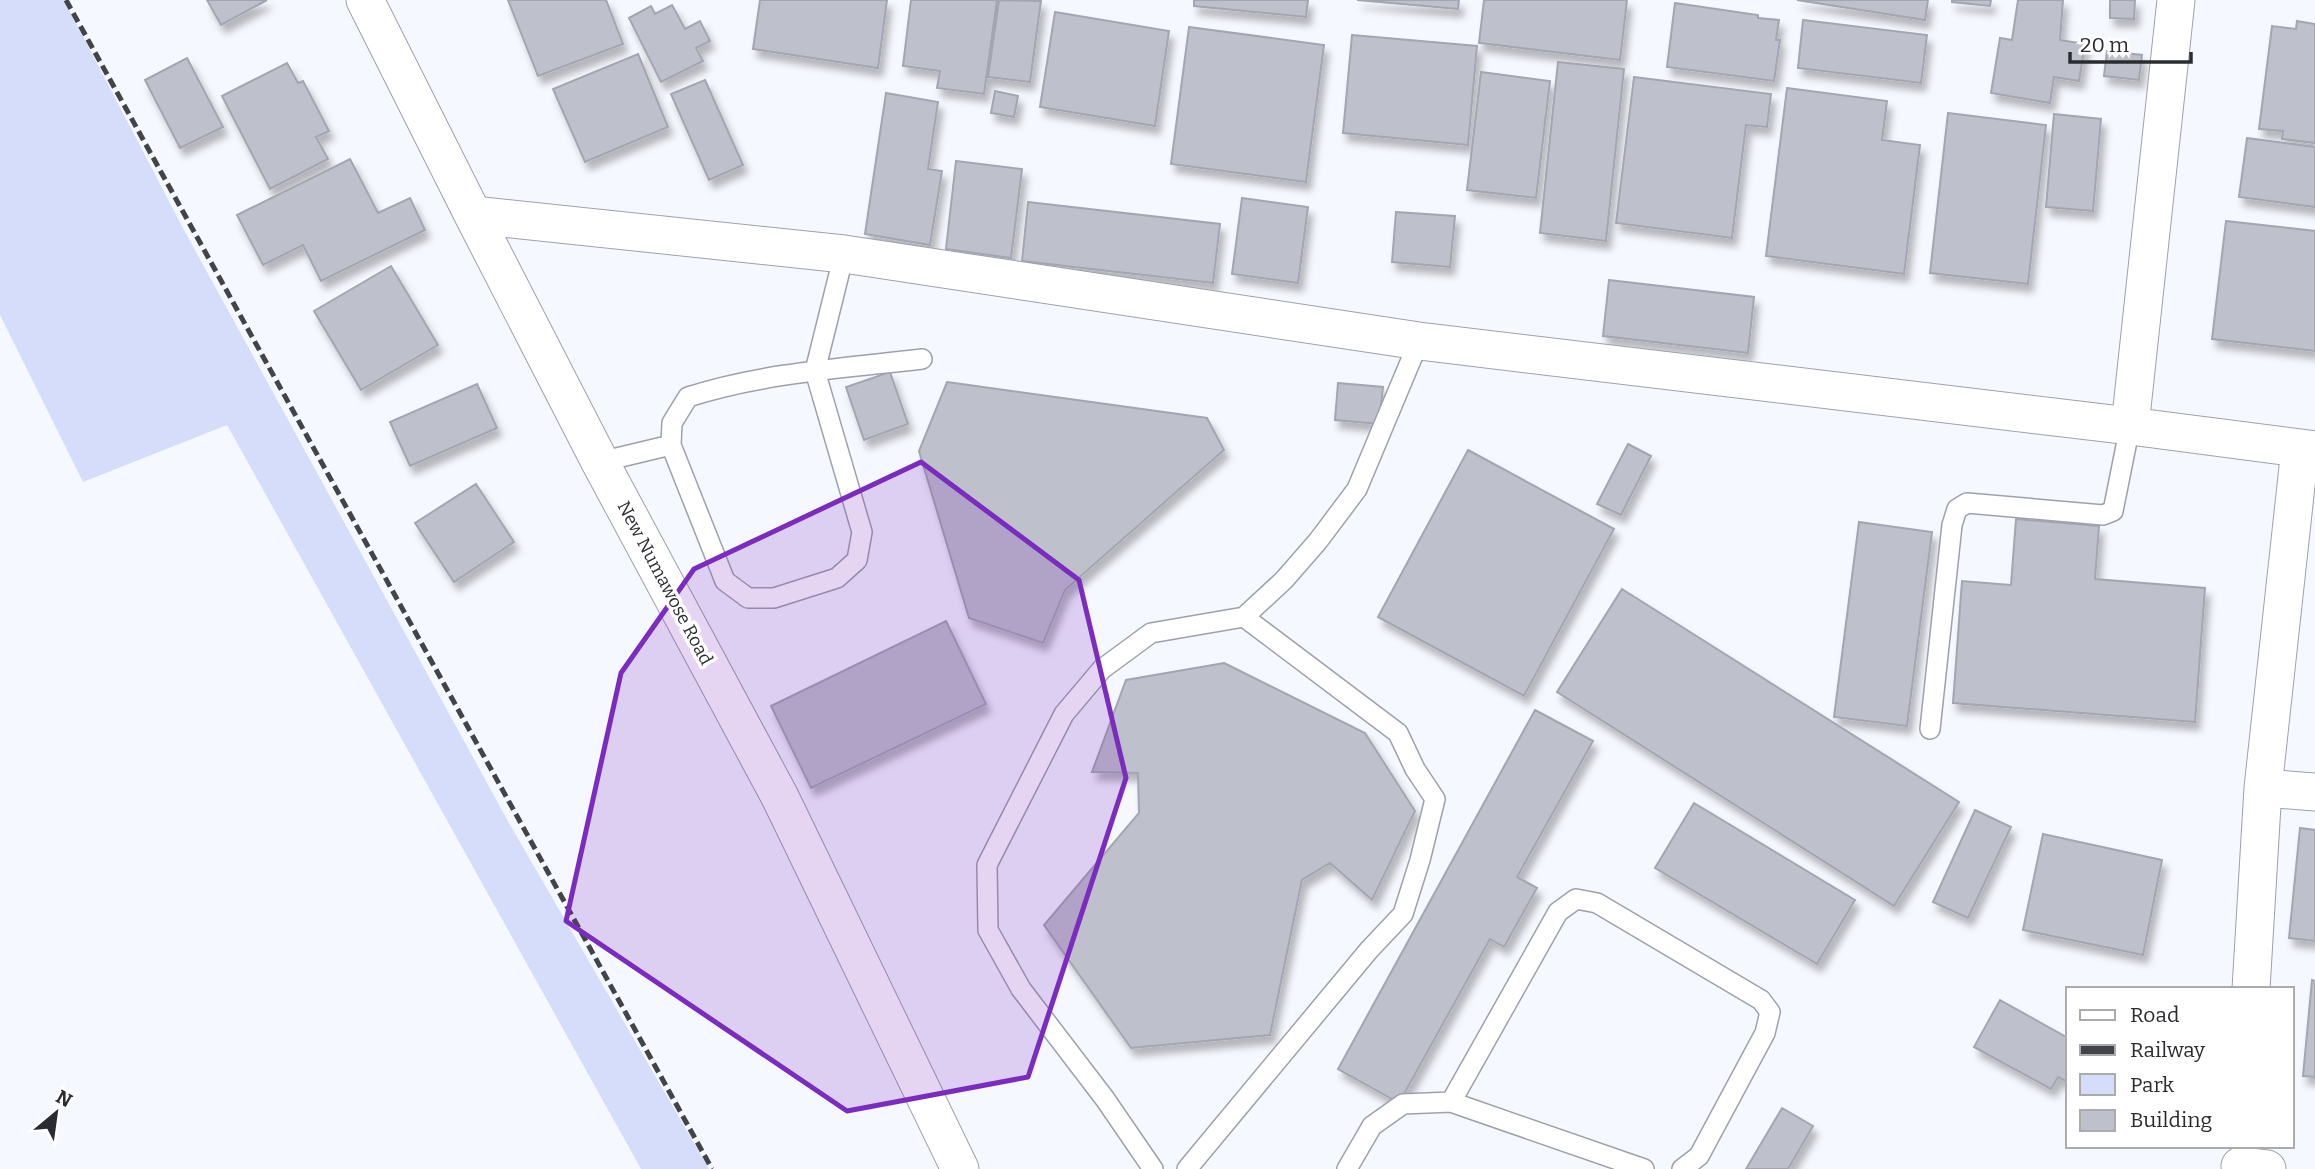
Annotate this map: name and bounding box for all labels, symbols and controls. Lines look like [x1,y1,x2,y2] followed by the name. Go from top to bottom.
[2070,21,2191,65] scale bar
[2080,32,2129,58] text: 20 m
[613,497,718,669] street label: New Numawose Road
[2066,987,2294,1148] legend
[2130,1002,2179,1028] text: Road
[2130,1037,2206,1063] text: Railway
[2130,1072,2174,1098] text: Park
[21,1078,91,1148] north arrow
[52,1085,76,1112] text: N
[2130,1107,2213,1133] text: Building

